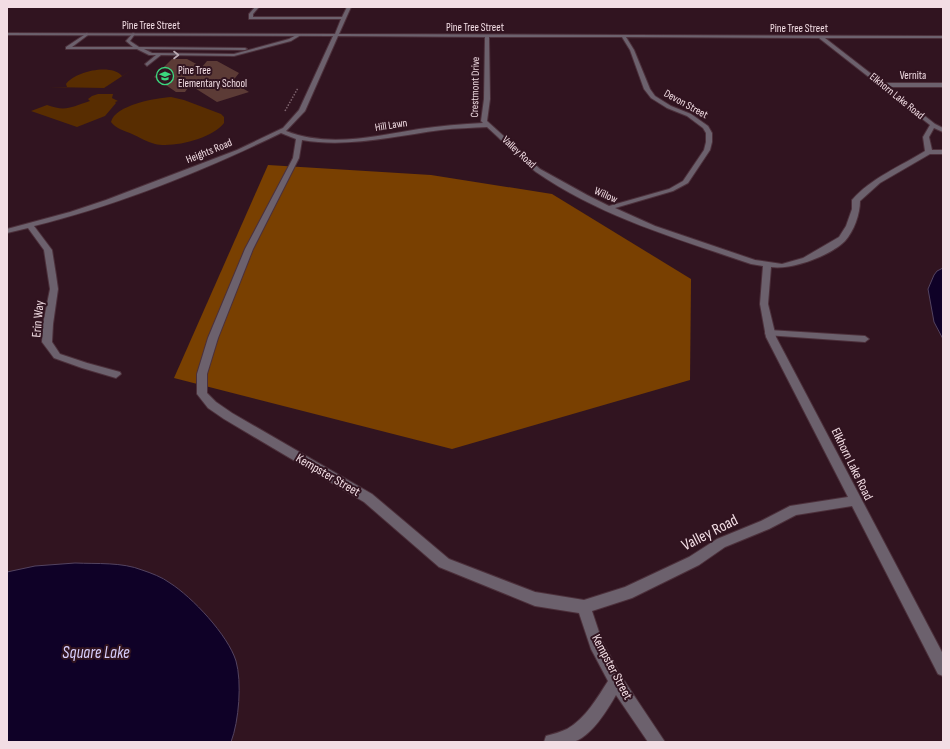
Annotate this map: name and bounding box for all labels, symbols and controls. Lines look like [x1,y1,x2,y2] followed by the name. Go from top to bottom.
[122,19,181,32] street label: Pine Tree Street
[446,21,505,34] street label: Pine Tree Street
[770,22,829,35] street label: Pine Tree Street
[173,51,179,59] one-way arrow
[468,57,482,117] street label: Crestmont Drive
[178,64,247,90] place label: Pine Tree Elementary School
[155,66,175,86] school or university icon: Pine Tree Elementary School
[900,69,926,82] street label: Vernita
[867,70,927,122] street label: Elkhorn Lake Road
[662,87,711,122] street label: Devon Street
[374,116,408,134] street label: Hill Lawn
[499,133,539,171] street label: Valley Road
[184,136,234,166] street label: Heights Road
[592,184,620,206] street label: Willow
[28,300,48,338] street label: Erin Way
[828,425,876,503] street label: Elkhorn Lake Road
[293,450,363,500] street label: Kempster Street
[679,511,741,555] street label: Valley Road
[588,632,636,702] street label: Kempster Street
[62,643,130,663] water label: Square Lake

